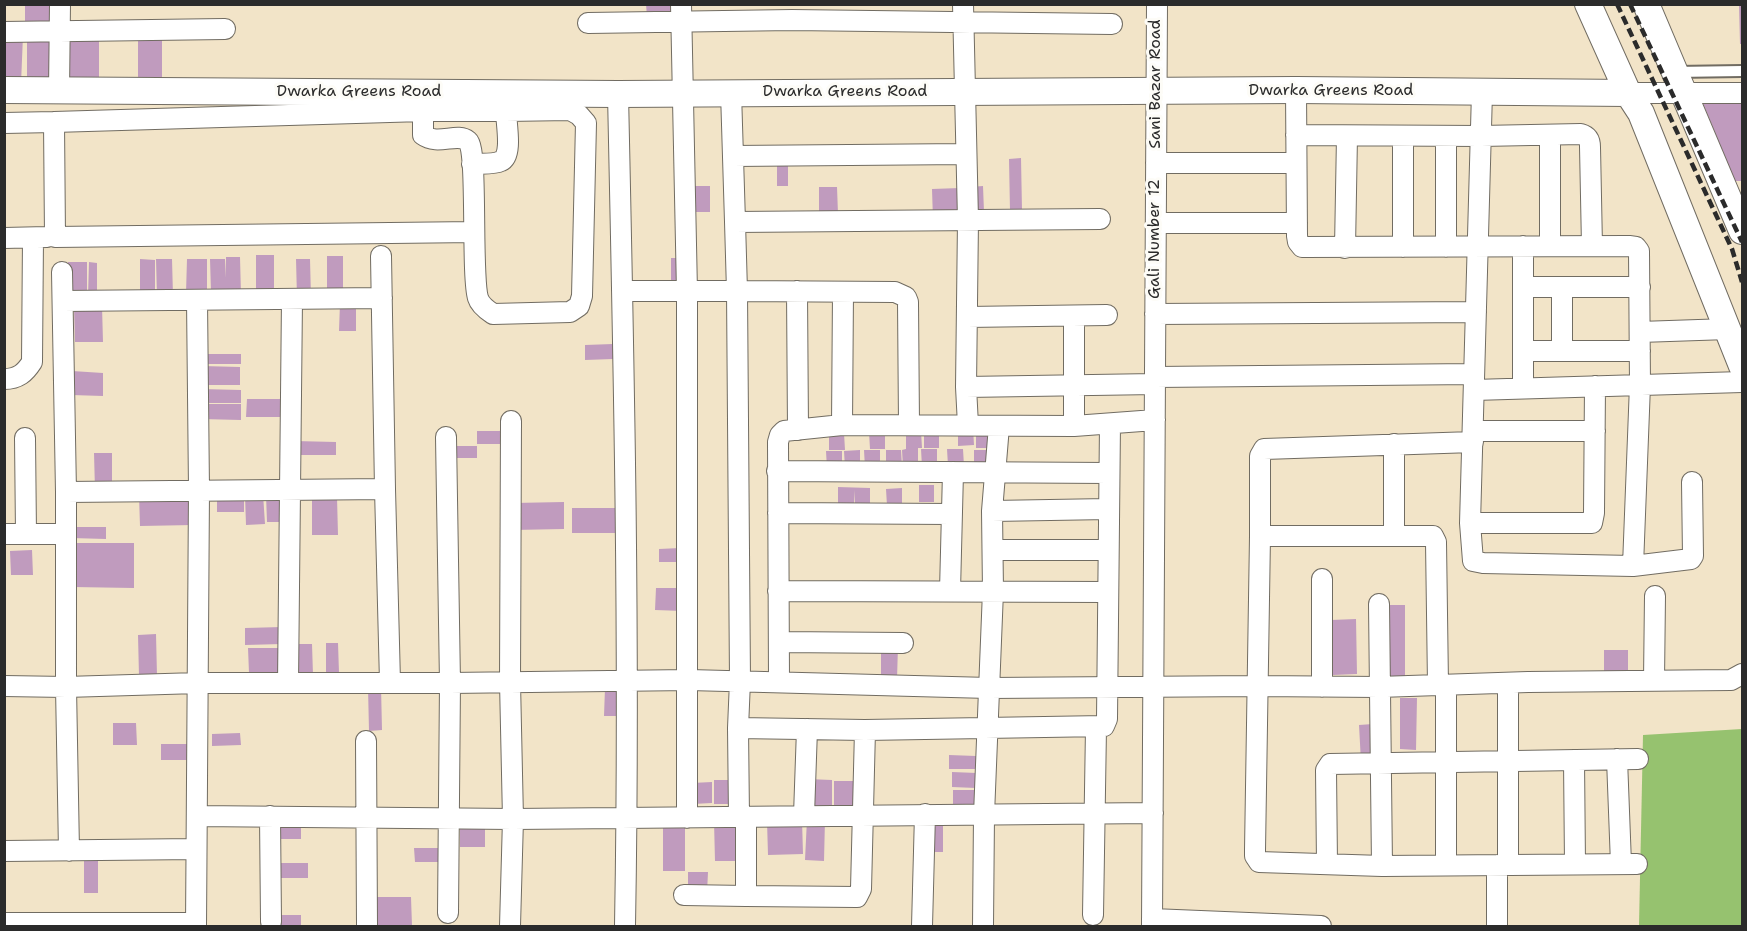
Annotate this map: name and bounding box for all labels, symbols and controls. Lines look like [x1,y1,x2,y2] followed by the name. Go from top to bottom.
[1146,19,1166,149] street label: Sani Bazar Road
[1249,81,1413,101] street label: Dwarka Greens Road
[277,82,441,102] street label: Dwarka Greens Road
[763,82,927,102] street label: Dwarka Greens Road
[1145,179,1165,299] street label: Gali Number 12

